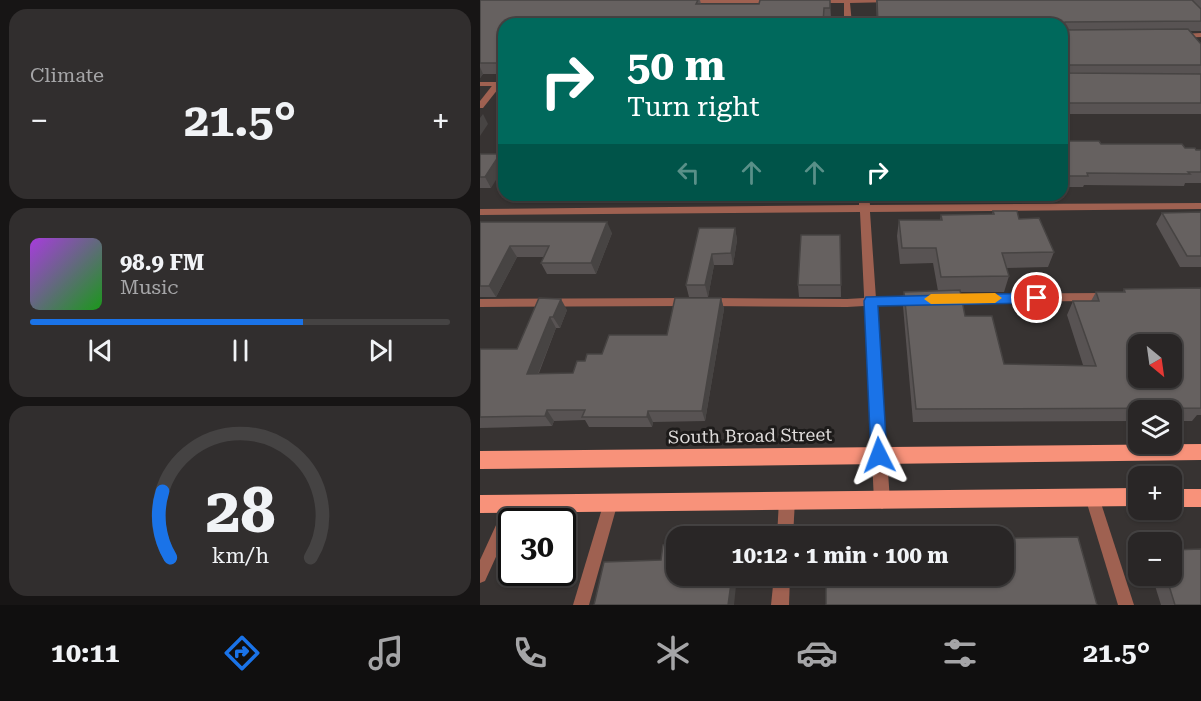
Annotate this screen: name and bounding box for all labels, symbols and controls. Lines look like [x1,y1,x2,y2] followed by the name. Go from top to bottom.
[627,41,725,90] text: 50 m
[528,42,606,120] icon: right
[30,63,104,87] text: Climate
[627,91,760,123] text: Turn right
[184,94,296,147] text: 21.5°
[30,101,48,140] text: −
[432,101,450,140] text: +
[672,156,705,189] icon: left
[735,156,768,189] icon: ahead
[798,156,831,189] icon: ahead
[861,156,894,189] icon: right
[120,250,204,275] text: 98.9 FM
[1011,272,1062,323] pin
[120,275,179,299] text: Music
[1020,281,1053,314] icon: arrive
[84,334,117,367] icon: previous
[224,334,257,367] icon: pause
[364,334,397,367] icon: next
[1128,334,1182,388] north arrow
[1128,334,1182,586] map controls
[1128,400,1182,454] button: layers
[847,423,911,487] position arrow
[668,424,832,447] street label: South Broad Street
[1128,466,1182,520] button: +
[205,474,275,547] text: 28
[498,508,576,586] speed limit sign: 30
[1128,532,1182,586] button: −
[731,543,949,568] text: 10:12 · 1 min · 100 m
[211,544,269,569] text: km/h
[221,632,263,674] icon: directions
[365,632,407,674] icon: music
[509,632,551,674] icon: phone
[652,632,694,674] icon: climate
[796,632,838,674] icon: car
[939,632,981,674] icon: filters
[51,637,120,669] text: 10:11
[1083,637,1150,669] text: 21.5°

